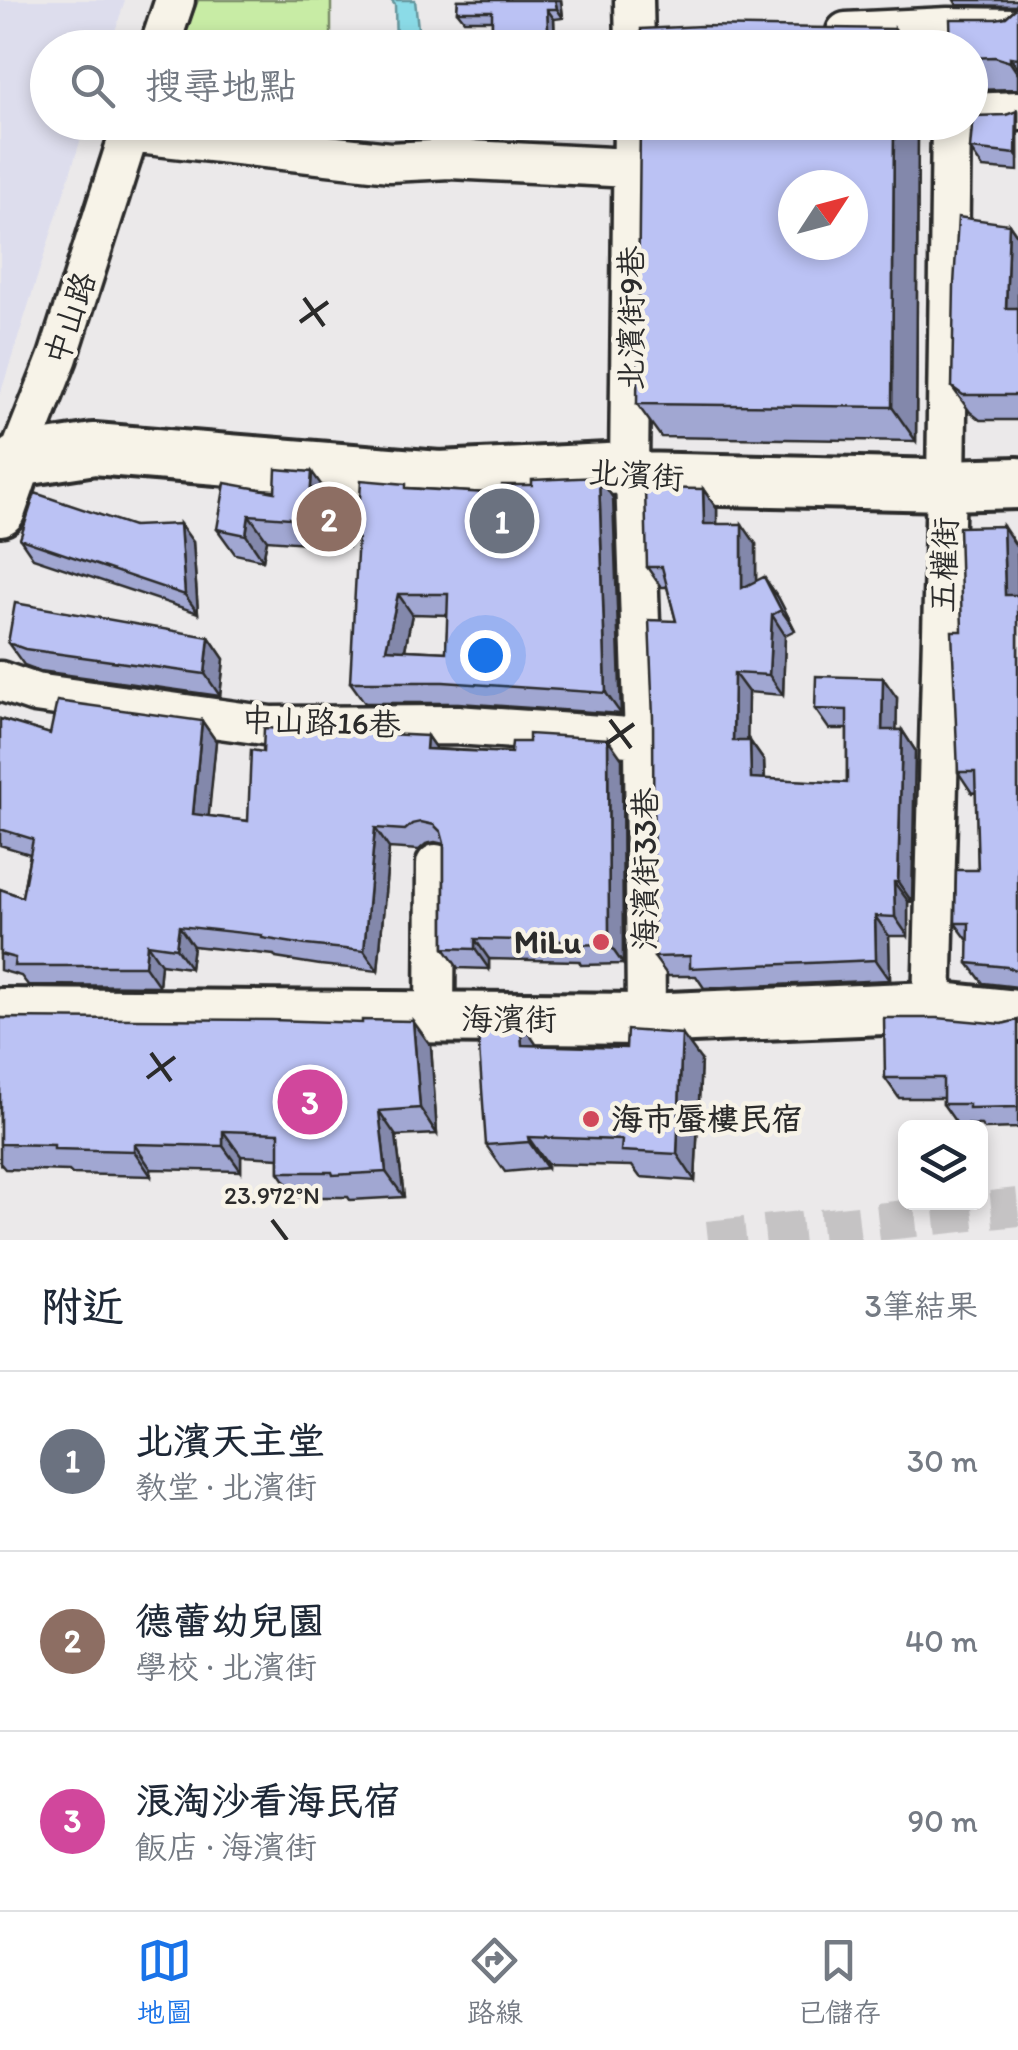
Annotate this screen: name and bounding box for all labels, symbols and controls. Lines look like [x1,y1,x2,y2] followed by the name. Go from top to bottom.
[30,30,988,140] search box
[65,58,120,113] icon: search
[145,63,297,109] text: 搜尋地點
[778,170,868,260] north arrow
[612,246,650,390] street label: 北濱街9巷
[36,266,104,370] street label: 中山路
[587,453,685,497] street label: 北濱街
[296,482,362,556] pin: 2
[470,484,534,558] pin: 1
[923,516,965,614] street label: 五權街
[460,630,511,681] your location
[240,700,402,744] street label: 中山路16巷
[626,788,664,950] street label: 海濱街33巷
[514,923,582,961] place label: MiLu
[590,931,612,953] marker: MiLu
[461,1000,557,1038] street label: 海濱街
[278,1064,342,1140] pin: 3
[611,1100,803,1138] place label: 海市蜃樓民宿
[580,1108,602,1130] marker: 海市蜃樓民宿
[898,1120,988,1210] map controls
[898,1120,988,1210] button: layers
[224,1180,320,1210] text: 23.972°N
[40,1281,124,1332] text: 附近
[865,1287,978,1325] text: 3筆結果
[135,1418,325,1464] text: 北濱天主堂
[65,1442,80,1480] text: 1
[907,1442,978,1480] text: 30 m
[135,1468,317,1506] text: 教堂 · 北濱街
[135,1598,325,1644] text: 德蕾幼兒園
[64,1622,81,1660] text: 2
[905,1622,978,1660] text: 40 m
[135,1648,317,1686] text: 學校 · 北濱街
[135,1778,401,1824] text: 浪淘沙看海民宿
[64,1802,81,1840] text: 3
[907,1802,978,1840] text: 90 m
[135,1828,317,1866] text: 飯店 · 海濱街
[137,1933,193,2030] tab: 地圖
[467,1933,523,2030] tab: 路線
[797,1933,881,2030] tab: 已儲存

